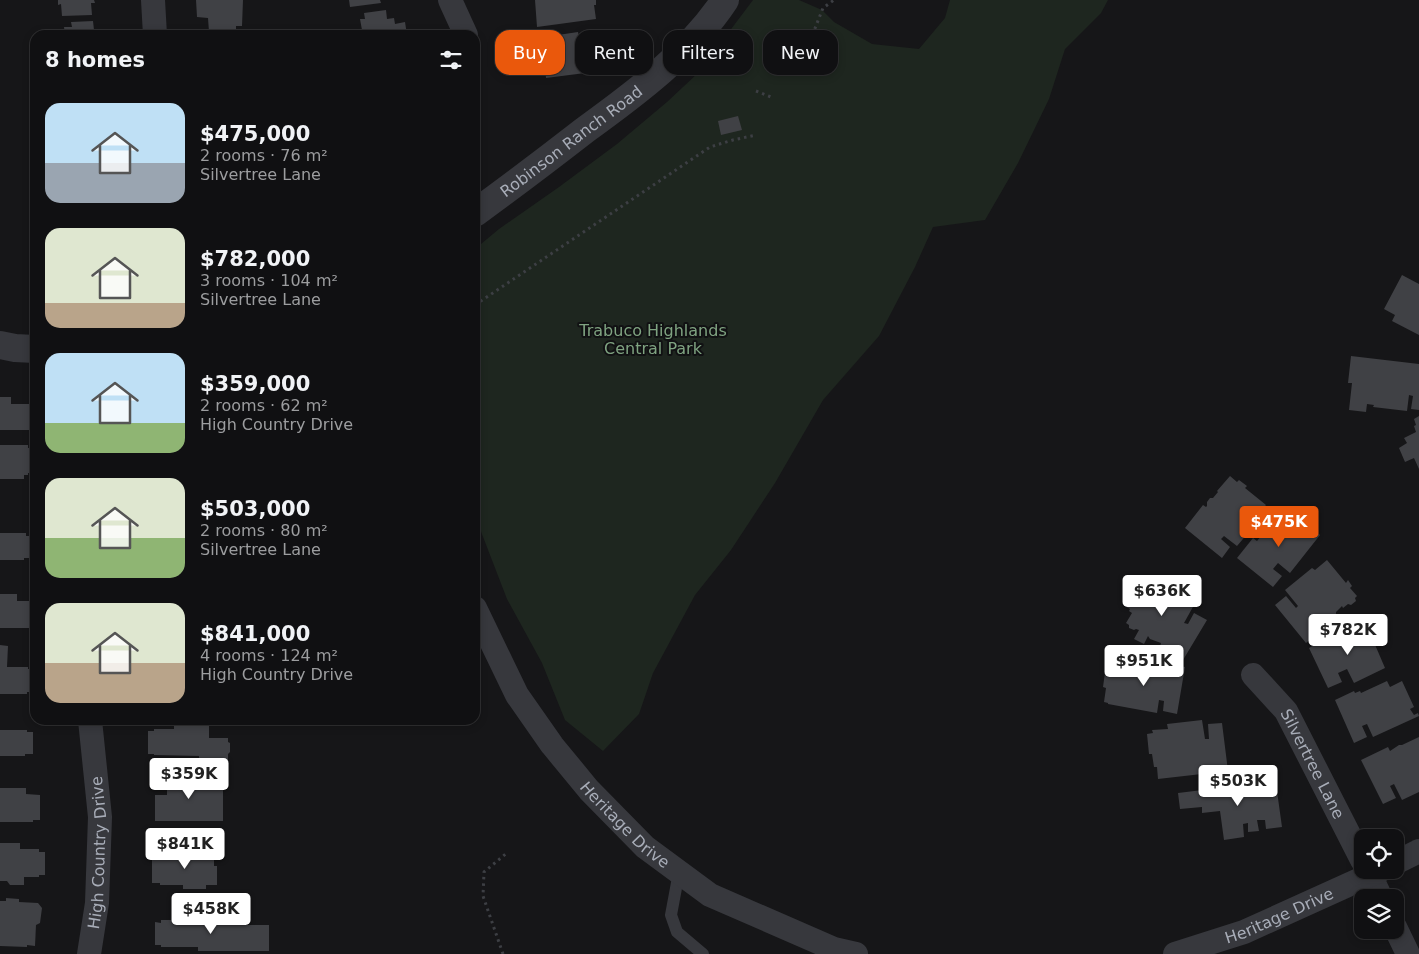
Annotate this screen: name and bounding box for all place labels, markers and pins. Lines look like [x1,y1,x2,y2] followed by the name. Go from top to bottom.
[1244,506,1314,548] pin: $475K
[1127,574,1197,617] pin: $636K
[1313,614,1383,656] pin: $782K
[1109,644,1179,687] pin: $951K
[154,758,224,800] pin: $359K
[1203,764,1273,807] pin: $503K
[150,828,220,870] pin: $841K
[176,892,246,935] pin: $458K

